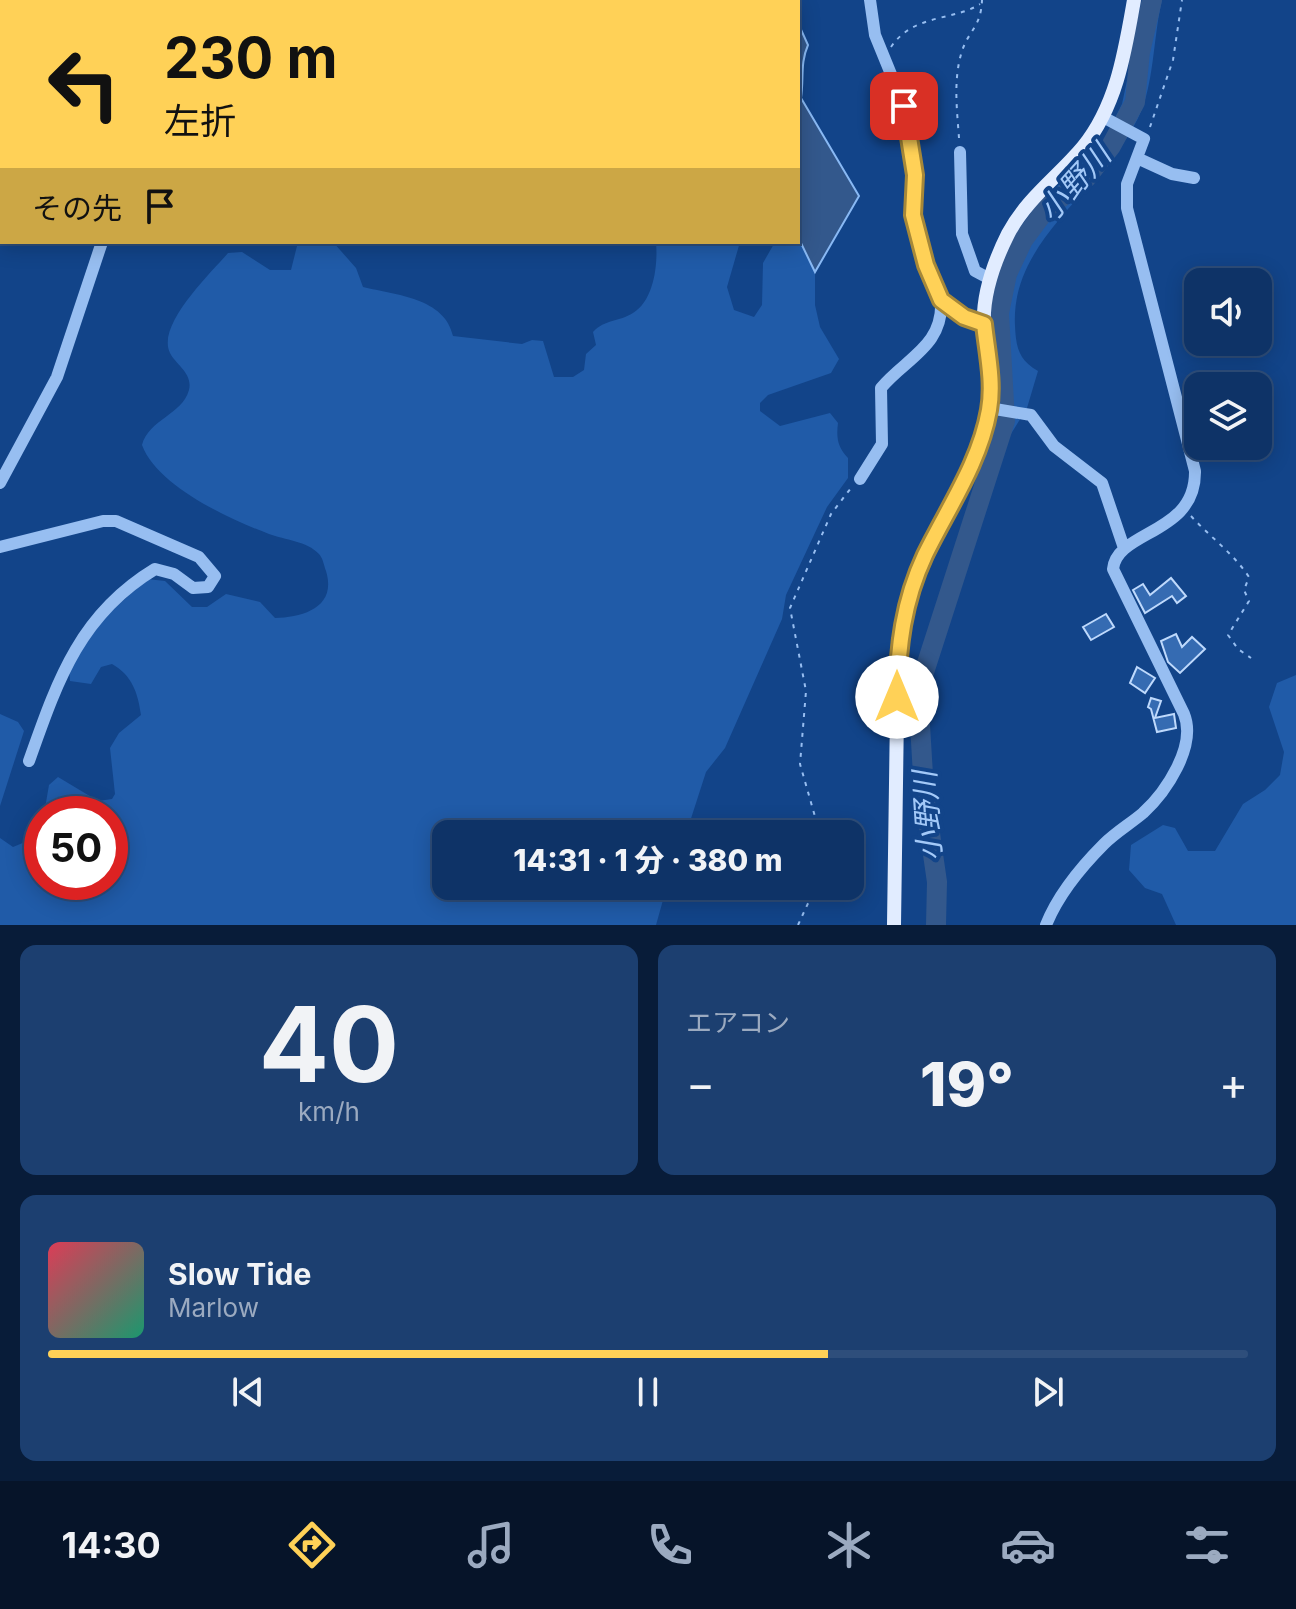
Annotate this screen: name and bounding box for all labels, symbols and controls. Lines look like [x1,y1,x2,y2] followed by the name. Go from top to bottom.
[164,24,338,92] text: 230 m
[32,32,136,136] icon: left
[870,72,938,140] pin
[882,84,926,128] icon: arrive
[164,99,236,143] text: 左折
[1031,135,1120,228] water label: 小野川
[138,184,182,228] icon: arrive
[32,190,122,226] text: その先
[1184,268,1272,460] map controls
[1184,268,1272,356] button: sound
[1184,372,1272,460] button: layers
[855,655,939,739] position arrow
[906,767,948,862] water label: 小野川
[24,796,128,900] speed limit sign: 50
[513,842,783,878] text: 14:31 · 1 分 · 380 m
[259,981,399,1107] text: 40
[686,1007,790,1038] text: エアコン
[920,1048,1014,1120] text: 19°
[686,1057,715,1111] text: −
[1219,1057,1248,1111] text: +
[298,1096,360,1127] text: km/h
[168,1256,311,1292] text: Slow Tide
[168,1292,259,1323] text: Marlow
[226,1370,270,1414] icon: previous
[626,1370,670,1414] icon: pause
[1026,1370,1070,1414] icon: next
[284,1517,340,1573] icon: directions
[463,1517,519,1573] icon: music
[642,1517,698,1573] icon: phone
[821,1517,877,1573] icon: climate
[1000,1517,1056,1573] icon: car
[1179,1517,1235,1573] icon: filters
[61,1523,161,1567] text: 14:30

